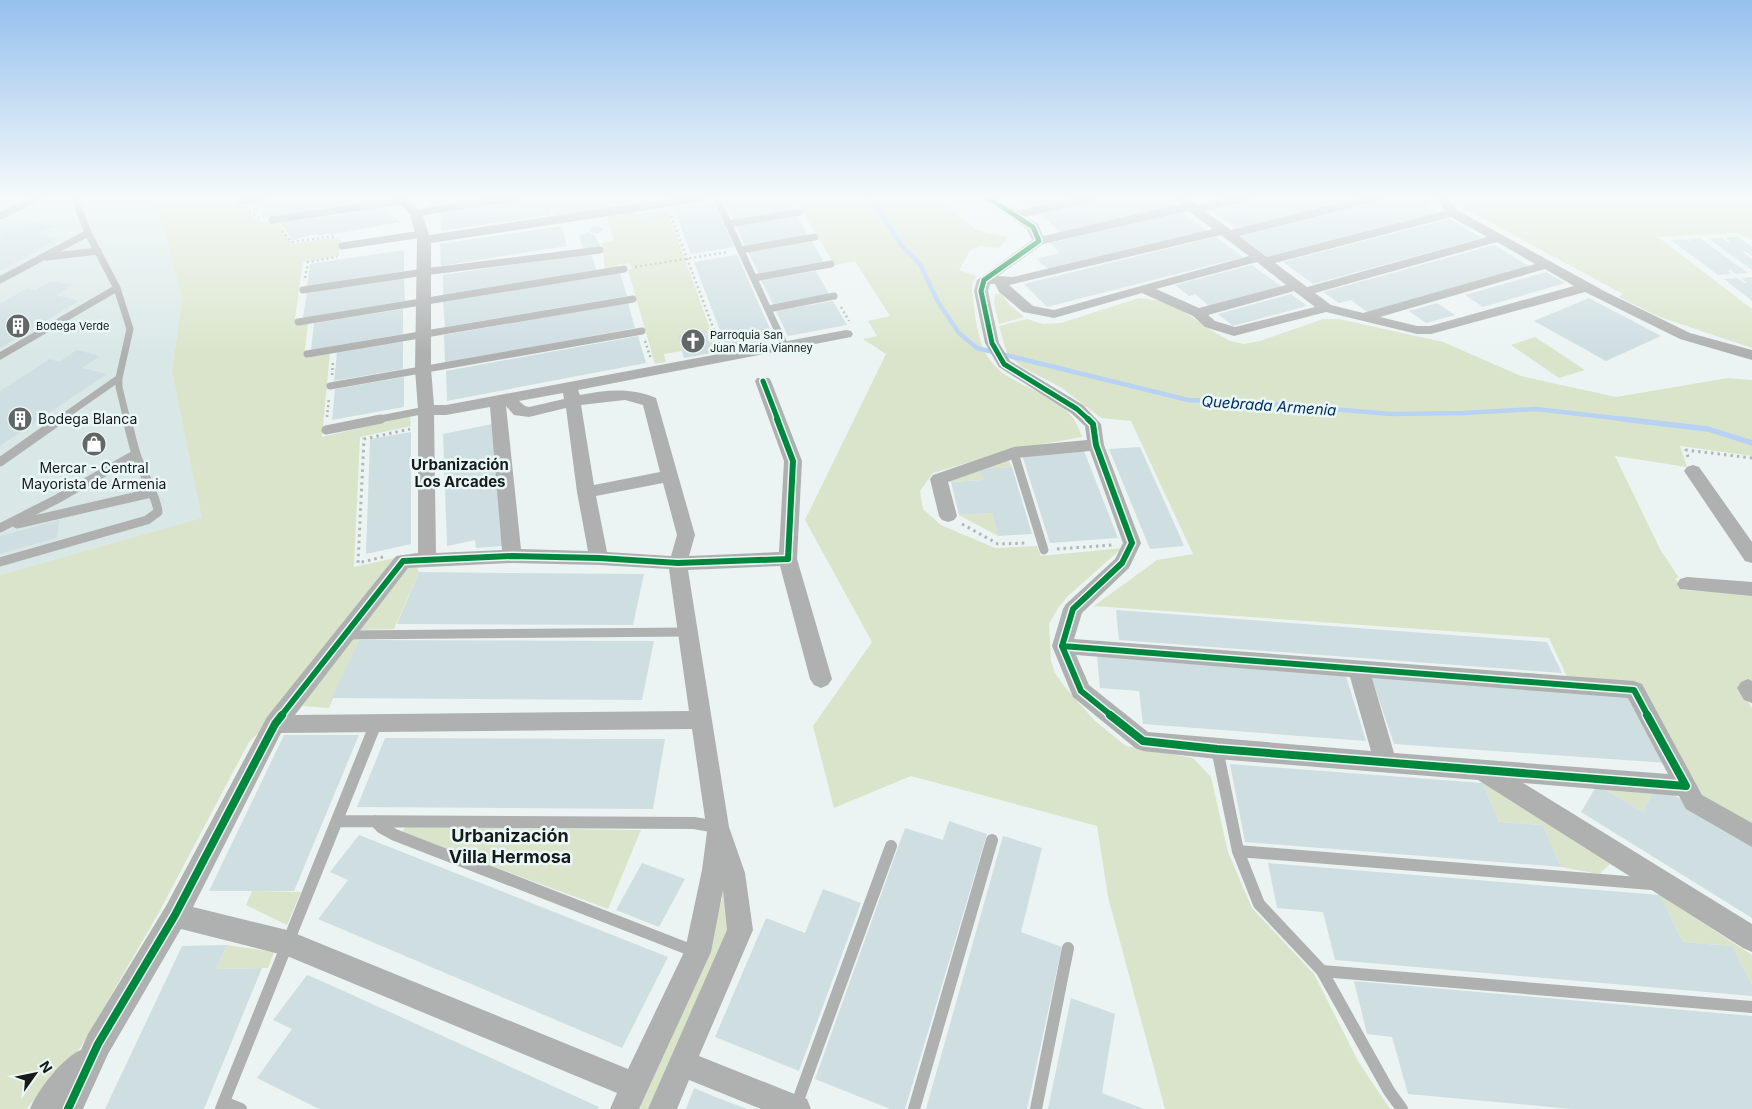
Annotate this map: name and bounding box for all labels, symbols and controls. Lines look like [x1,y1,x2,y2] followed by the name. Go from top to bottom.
[5,313,31,339] building icon: Bodega Verde
[36,319,110,333] place label: Bodega Verde
[680,328,706,354] church icon: Parroquia San Juan María Vianney
[710,328,813,355] place label: Parroquia San Juan María Vianney
[1201,391,1337,420] water label: Quebrada Armenia
[7,406,33,432] building icon: Bodega Blanca
[38,410,137,427] place label: Bodega Blanca
[81,431,107,457] shop icon: Mercar - Central Mayorista de Armenia
[411,455,509,491] district label: Urbanización Los Arcades
[22,459,166,492] place label: Mercar - Central Mayorista de Armenia
[449,825,571,867] district label: Urbanización Villa Hermosa
[10,1049,60,1099] north arrow
[36,1058,56,1076] text: N

